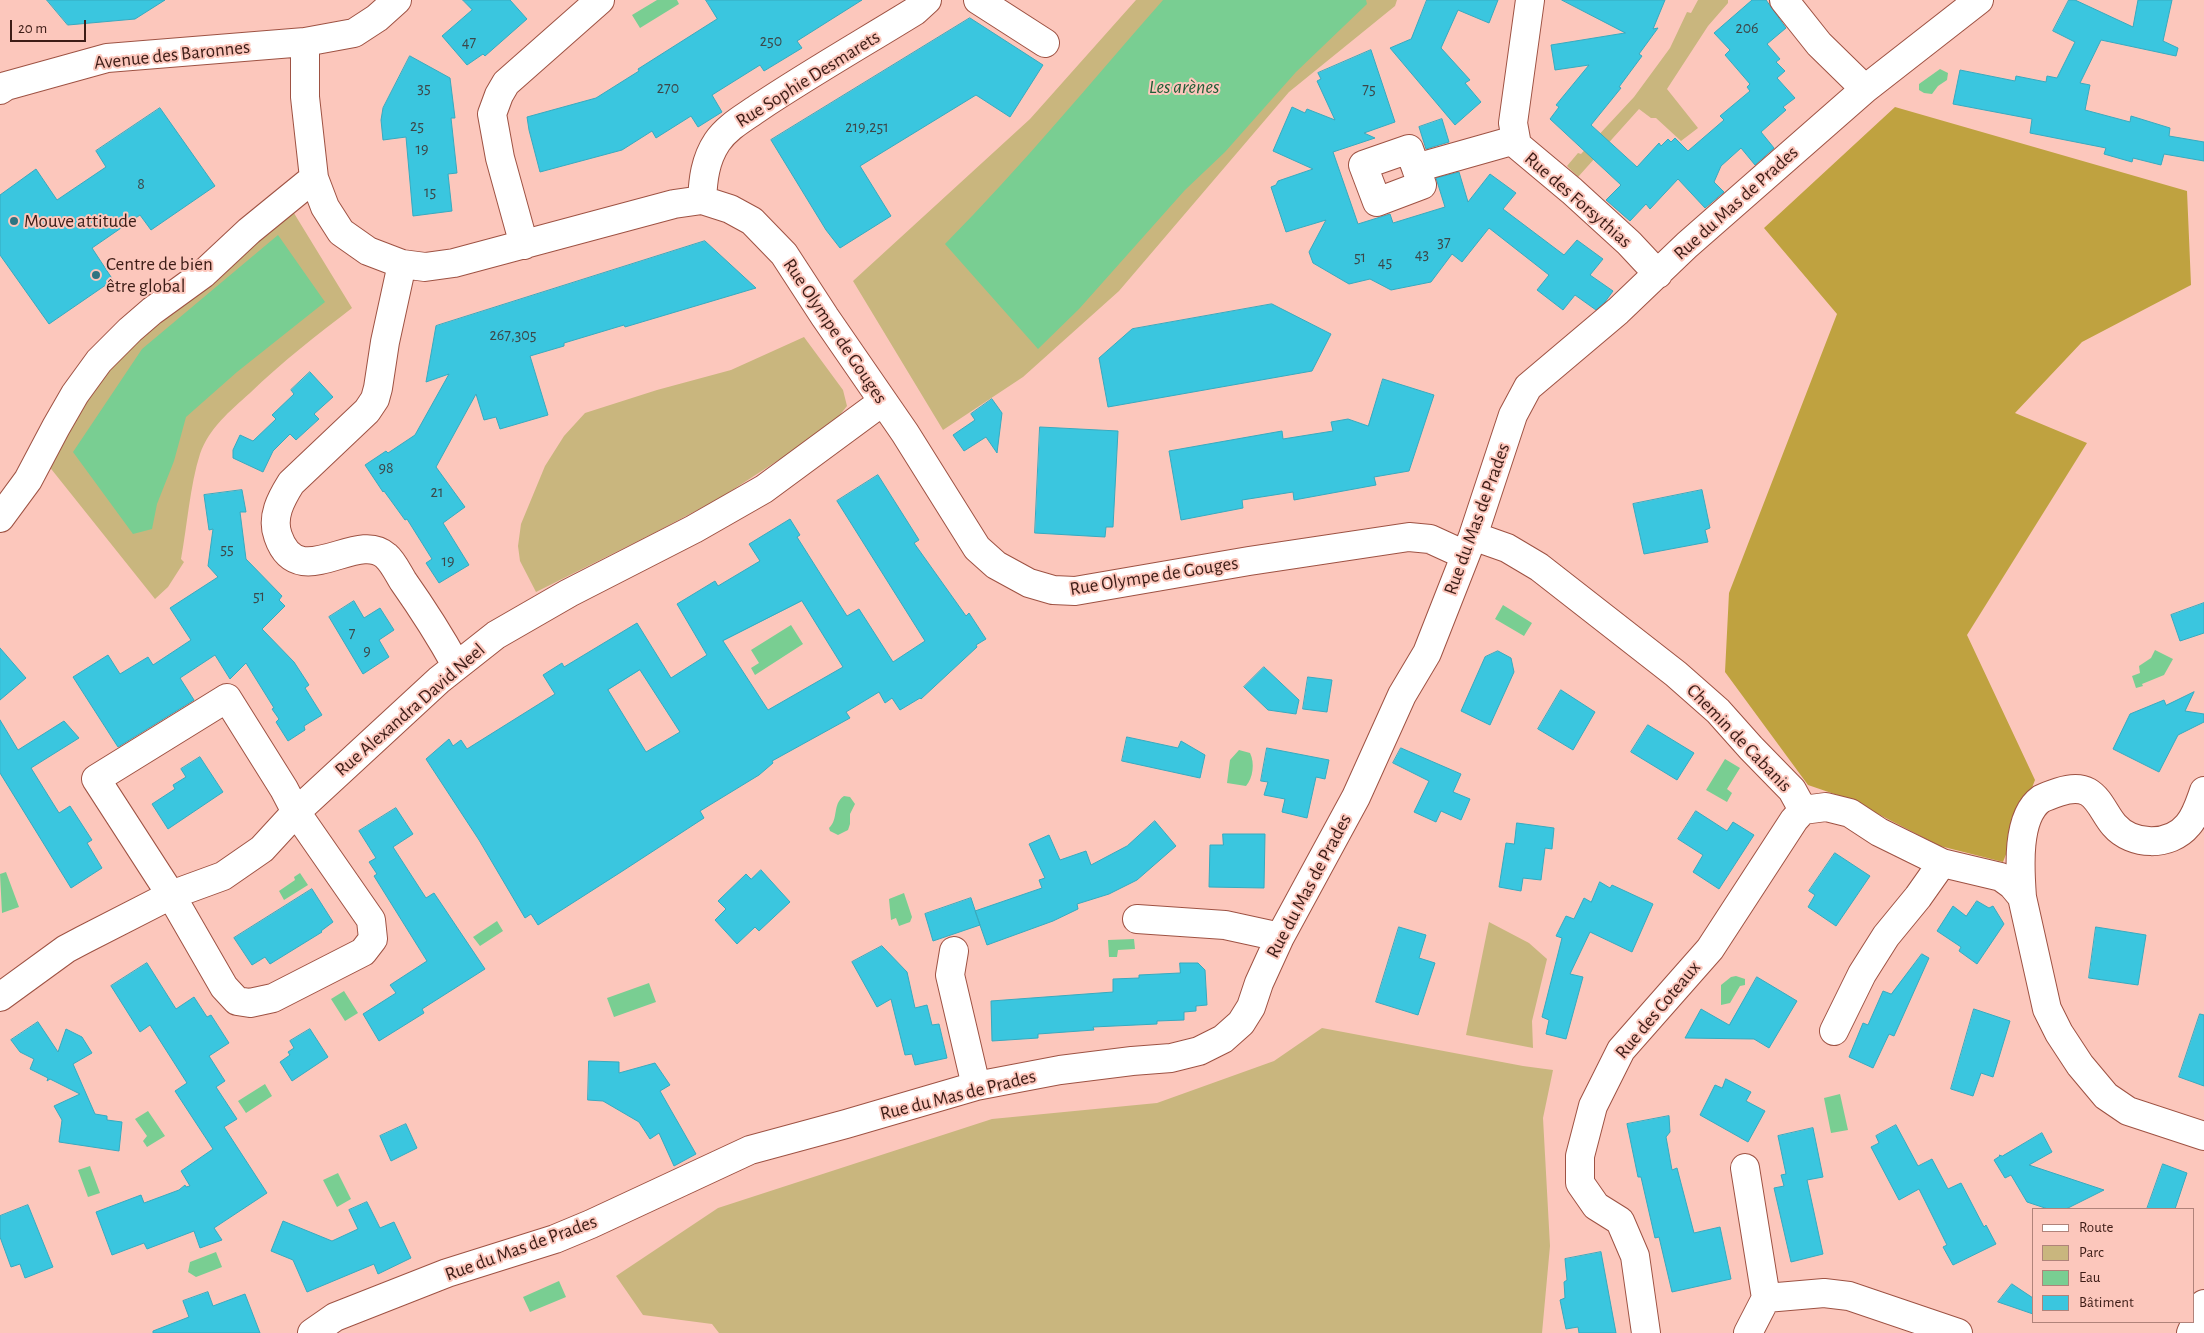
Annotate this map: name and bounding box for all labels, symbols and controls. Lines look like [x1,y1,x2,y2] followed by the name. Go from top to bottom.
[12,10,89,42] scale bar
[1735,18,1759,38] house number: 206
[18,21,47,36] text: 20 m
[732,25,884,133] street label: Rue Sophie Desmarets
[760,31,782,51] house number: 250
[462,32,476,52] house number: 47
[93,35,251,75] street label: Avenue des Baronnes
[1149,75,1219,99] water label: Les arènes
[417,78,431,98] house number: 35
[657,78,679,98] house number: 270
[1362,79,1376,99] house number: 75
[410,116,424,136] house number: 25
[845,117,889,137] house number: 219,251
[415,139,429,159] house number: 19
[1669,141,1803,265] street label: Rue du Mas de Prades
[1520,147,1636,253] street label: Rue des Forsythias
[137,174,145,194] house number: 8
[424,182,436,202] house number: 15
[24,210,137,232] place label: Mouve attitude
[8,215,20,227] marker: Mouve attitude
[1437,232,1451,252] house number: 37
[1415,244,1429,264] house number: 43
[1354,247,1366,267] house number: 51
[1378,252,1392,272] house number: 45
[106,253,213,297] place label: Centre de bien être global
[778,254,892,408] street label: Rue Olympe de Gouges
[90,269,102,281] marker: Centre de bien être global
[490,325,536,345] house number: 267,305
[1439,440,1515,598] street label: Rue du Mas de Prades
[378,458,394,478] house number: 98
[431,482,443,502] house number: 21
[220,539,234,559] house number: 55
[441,551,455,571] house number: 19
[1068,551,1240,601] street label: Rue Olympe de Gouges
[253,586,265,606] house number: 51
[349,623,355,643] house number: 7
[330,639,490,781] street label: Rue Alexandra David Neel
[363,641,371,661] house number: 9
[1682,679,1796,797] street label: Chemin de Cabanis
[1261,810,1357,962] street label: Rue du Mas de Prades
[1611,956,1705,1064] street label: Rue des Coteaux
[878,1065,1038,1125] street label: Rue du Mas de Prades
[2032,1208,2194,1323] legend
[442,1210,600,1286] street label: Rue du Mas de Prades
[2079,1220,2113,1235] text: Route
[2079,1245,2104,1260] text: Parc
[2079,1270,2101,1285] text: Eau
[2079,1295,2134,1310] text: Bâtiment

